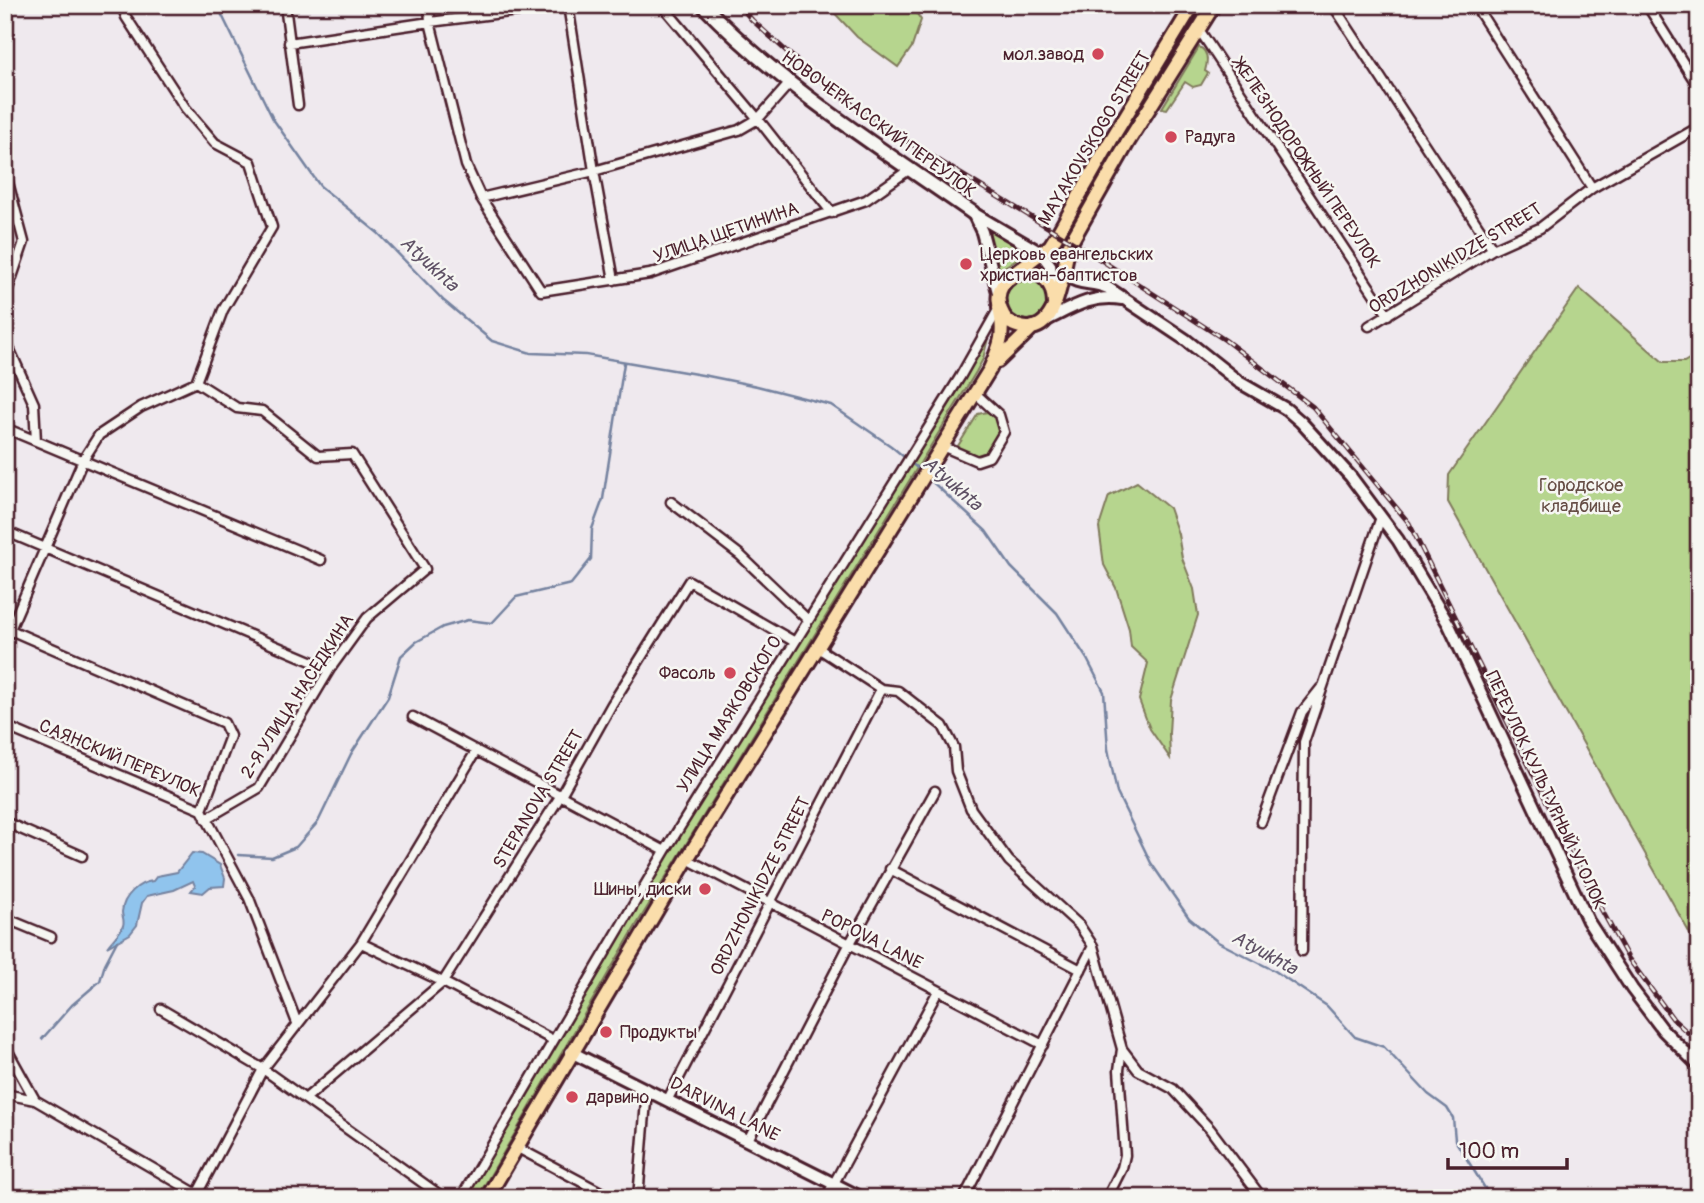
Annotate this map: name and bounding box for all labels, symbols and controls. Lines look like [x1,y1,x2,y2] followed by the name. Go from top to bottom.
[1003,43,1084,66] place label: мол.завод
[777,46,981,203] street label: НОВОЧЕРКАССКИЙ ПЕРЕУЛОК
[1090,46,1106,62] marker: мол.завод
[1033,47,1156,230] street label: MAYAKOVSKOGO STREET
[1226,51,1386,273] street label: ЖЕЛЕЗНОДОРОЖНЫЙ ПЕРЕУЛОК
[1185,126,1235,149] place label: Радуга
[1163,129,1179,145] marker: Радуга
[650,197,802,268] street label: УЛИЦА ЩЕТИНИНА
[1365,198,1546,319] street label: ORDZHONIKIDZE STREET
[395,231,464,298] water label: Atyukhta
[980,243,1153,287] place label: Церковь евангельских христиан-баптистов
[958,256,974,272] marker: Церковь евангельских христиан-баптистов
[918,451,988,517] water label: Atyukhta
[1539,474,1623,518] park label: Городское кладбище
[236,609,359,783] street label: 2-Я УЛИЦА НАСЕДКИНА
[672,632,787,797] street label: УЛИЦА МАЯКОВСКОГО
[659,662,716,685] place label: Фасоль
[722,665,738,681] marker: Фасоль
[1480,667,1611,913] street label: ПЕРЕУЛОК КУЛЬТУРНЫЙ УГОЛОК
[35,714,204,803] street label: САЯНСКИЙ ПЕРЕУЛОК
[488,726,589,873] street label: STEPANOVA STREET
[705,793,816,980] street label: ORDZHONIKIDZE STREET
[594,878,691,901] place label: Шины, диски
[697,881,713,897] marker: Шины, диски
[817,904,926,975] street label: POPOVA LANE
[1228,925,1302,981] water label: Atyukhta
[620,1021,697,1044] place label: Продукты
[598,1024,614,1040] marker: Продукты
[666,1072,784,1147] street label: DARVINA LANE
[586,1086,650,1109] place label: дарвино
[564,1089,580,1105] marker: дарвино
[1448,1126,1568,1170] scale bar
[1459,1138,1519,1165] text: 100 m

